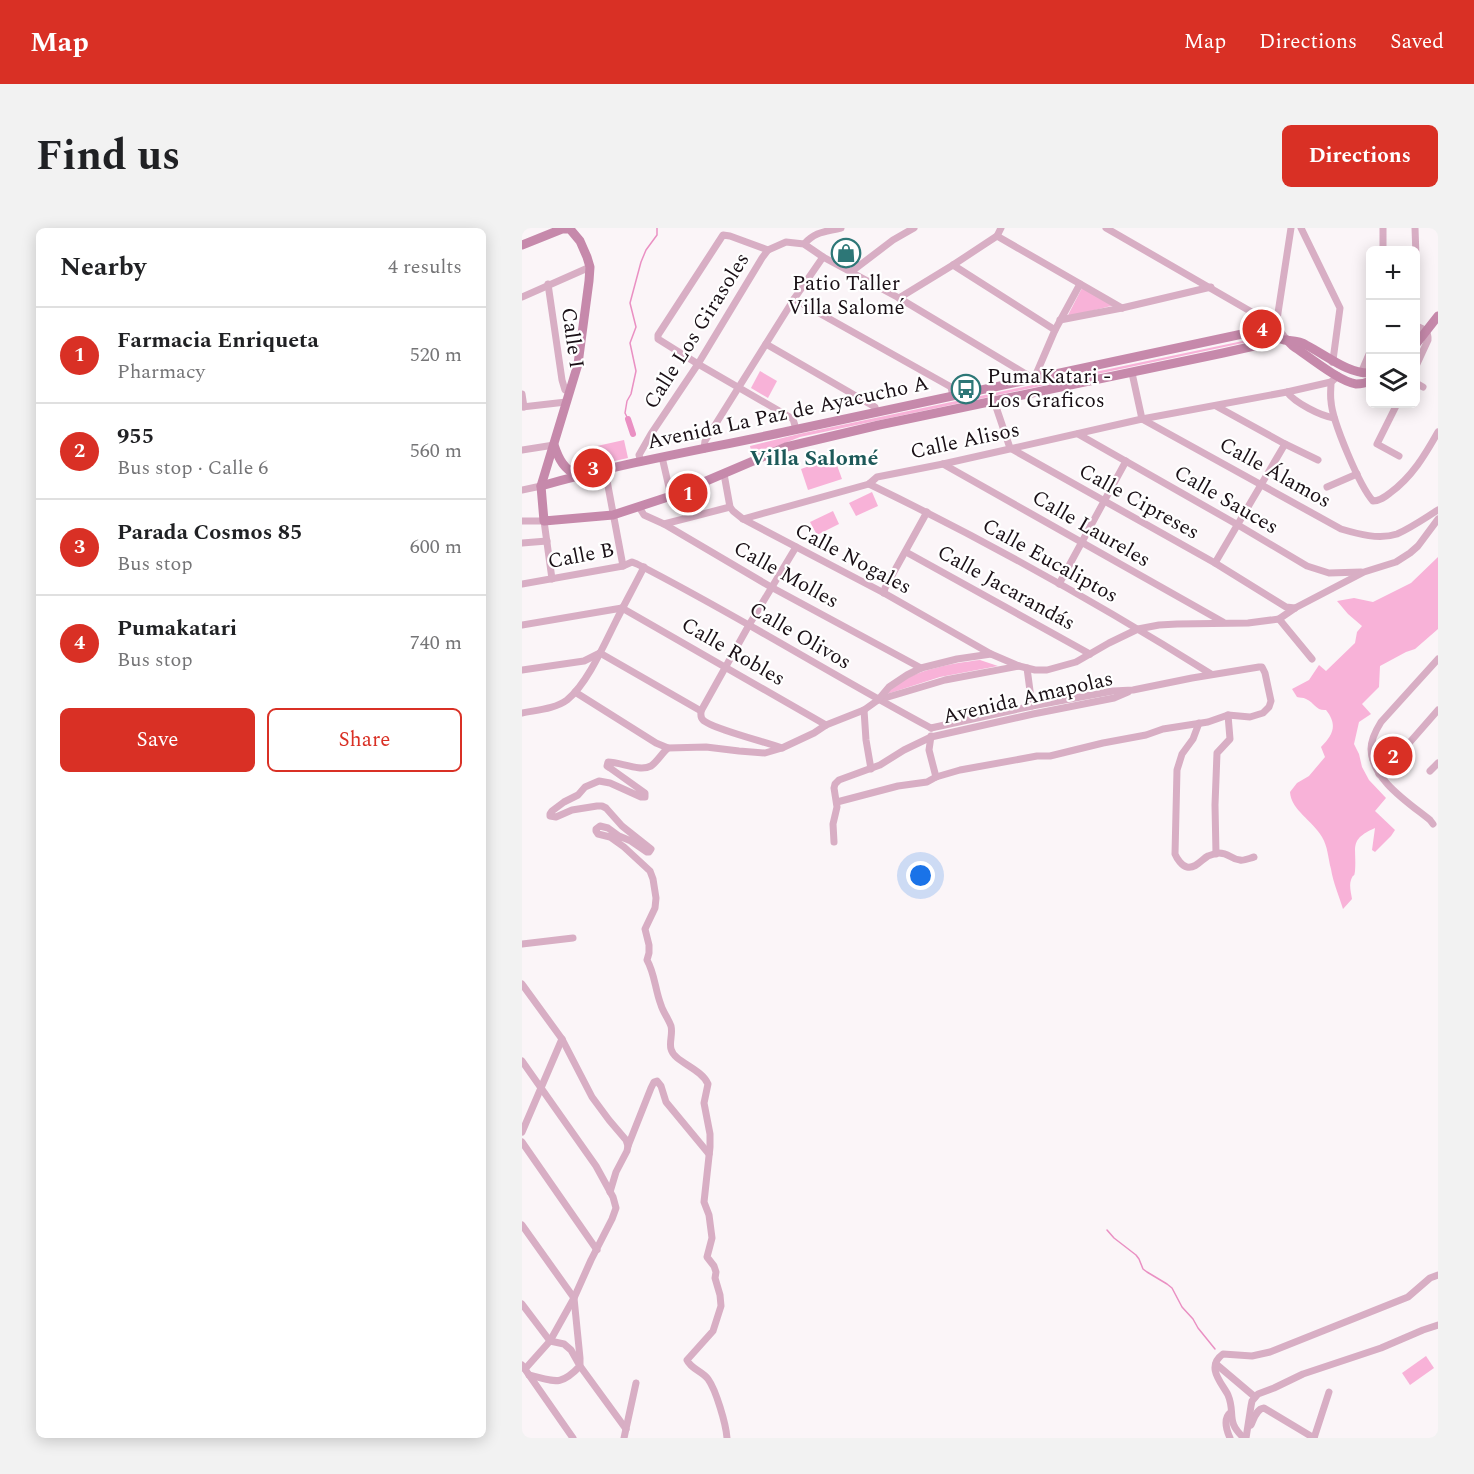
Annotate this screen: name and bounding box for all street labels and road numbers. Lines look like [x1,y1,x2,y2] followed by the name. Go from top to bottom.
[636,246,758,416] street label: Calle Los Girasoles
[552,305,592,371] street label: Calle I
[644,367,932,459] street label: Avenida La Paz de Ayacucho A
[907,414,1023,468] street label: Calle Alisos
[1213,429,1337,517] street label: Calle Álamos
[1073,456,1205,548] street label: Calle Cipreses
[1168,457,1284,543] street label: Calle Sauces
[1026,482,1156,576] street label: Calle Laureles
[976,510,1124,612] street label: Calle Eucaliptos
[789,515,917,603] street label: Calle Nogales
[727,533,845,617] street label: Calle Molles
[545,534,617,578] street label: Calle B
[931,537,1081,639] street label: Calle Jacarandás
[743,594,857,678] street label: Calle Olivos
[675,609,791,695] street label: Calle Robles
[940,663,1116,733] street label: Avenida Amapolas

